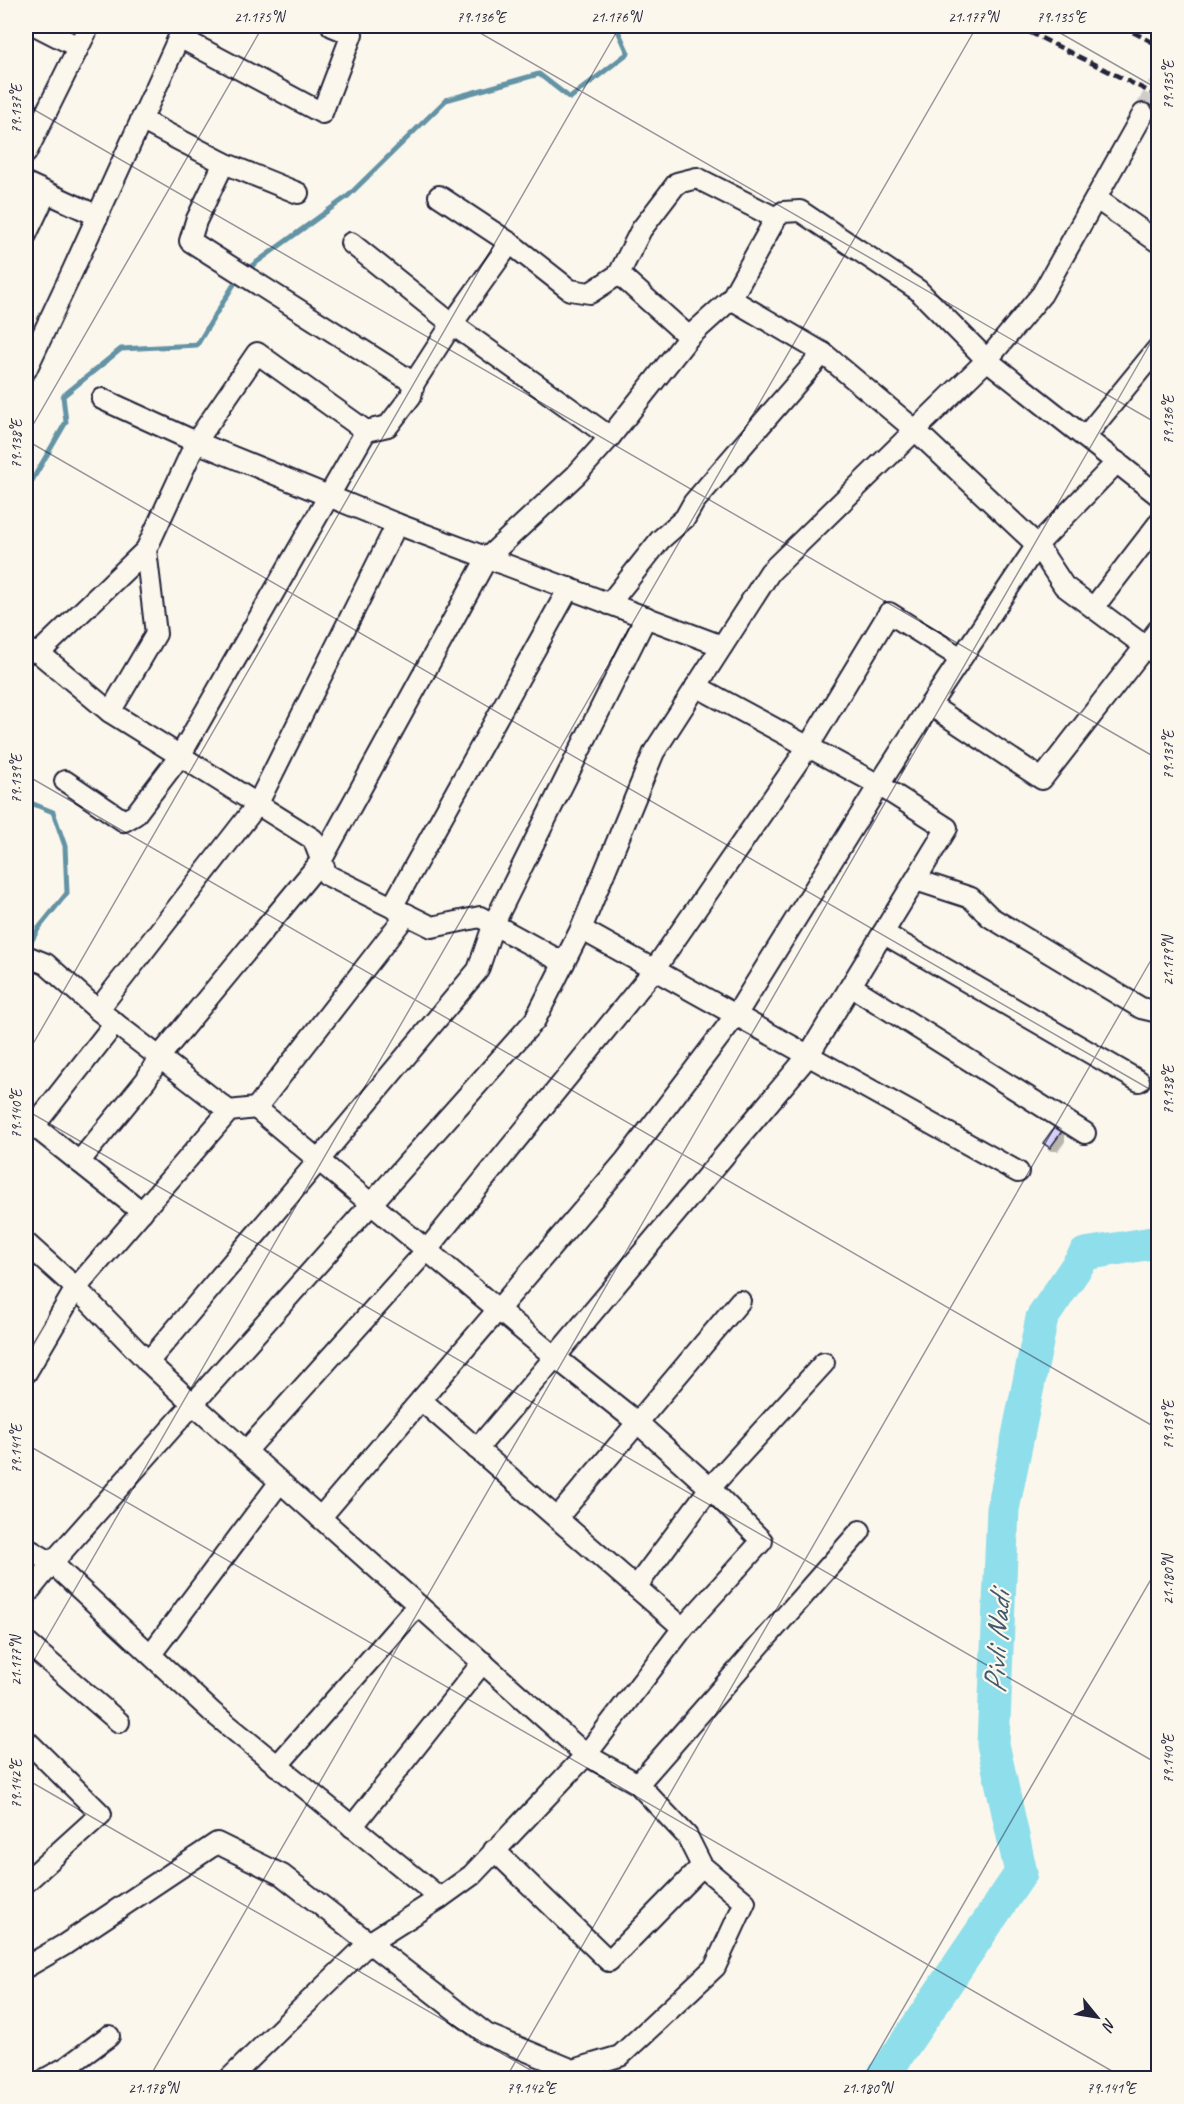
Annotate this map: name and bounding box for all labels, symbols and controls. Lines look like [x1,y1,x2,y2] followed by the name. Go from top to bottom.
[234,8,287,27] text: 21.175°N
[457,8,508,27] text: 79.136°E
[591,8,644,27] text: 21.176°N
[948,8,1001,27] text: 21.177°N
[1037,8,1088,27] text: 79.135°E
[1159,58,1178,109] text: 79.135°E
[7,82,26,133] text: 79.137°E
[1159,393,1178,444] text: 79.136°E
[7,417,26,468] text: 79.138°E
[1159,728,1178,779] text: 79.137°E
[7,752,26,803] text: 79.139°E
[1159,933,1178,986] text: 21.179°N
[1159,1063,1178,1114] text: 79.138°E
[7,1087,26,1138] text: 79.140°E
[1159,1398,1178,1449] text: 79.139°E
[7,1422,26,1473] text: 79.141°E
[1159,1552,1178,1605] text: 21.180°N
[974,1583,1021,1695] water label: Pivli Nadi
[7,1633,26,1686] text: 21.177°N
[1159,1732,1178,1783] text: 79.140°E
[7,1757,26,1808] text: 79.142°E
[1067,1987,1127,2047] north arrow
[1096,2015,1120,2036] text: N
[128,2079,181,2098] text: 21.178°N
[507,2079,558,2098] text: 79.142°E
[842,2079,895,2098] text: 21.180°N
[1087,2079,1138,2098] text: 79.141°E

